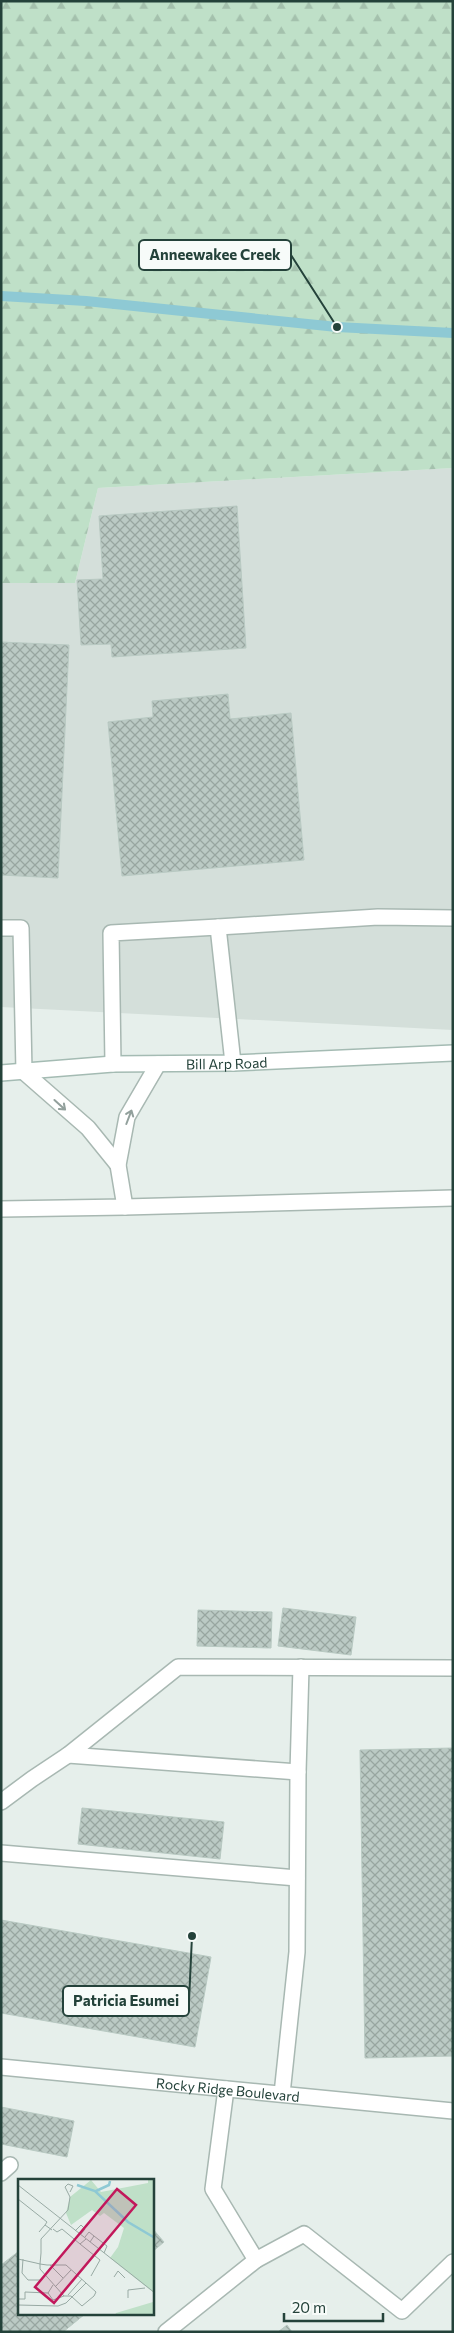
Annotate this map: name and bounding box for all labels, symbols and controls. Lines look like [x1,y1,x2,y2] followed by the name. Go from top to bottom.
[139,240,291,270] callout: Anneewakee Creek
[149,245,281,263] text: Anneewakee Creek
[186,1053,268,1072] street label: Bill Arp Road
[53,1099,66,1110] one-way arrow
[125,1110,134,1125] one-way arrow
[63,1986,189,2016] callout: Patricia Esumei
[73,1991,179,2009] text: Patricia Esumei
[155,2074,301,2105] street label: Rocky Ridge Boulevard
[18,2179,154,2316] inset map
[284,2290,383,2322] scale bar
[292,2298,326,2316] text: 20 m

